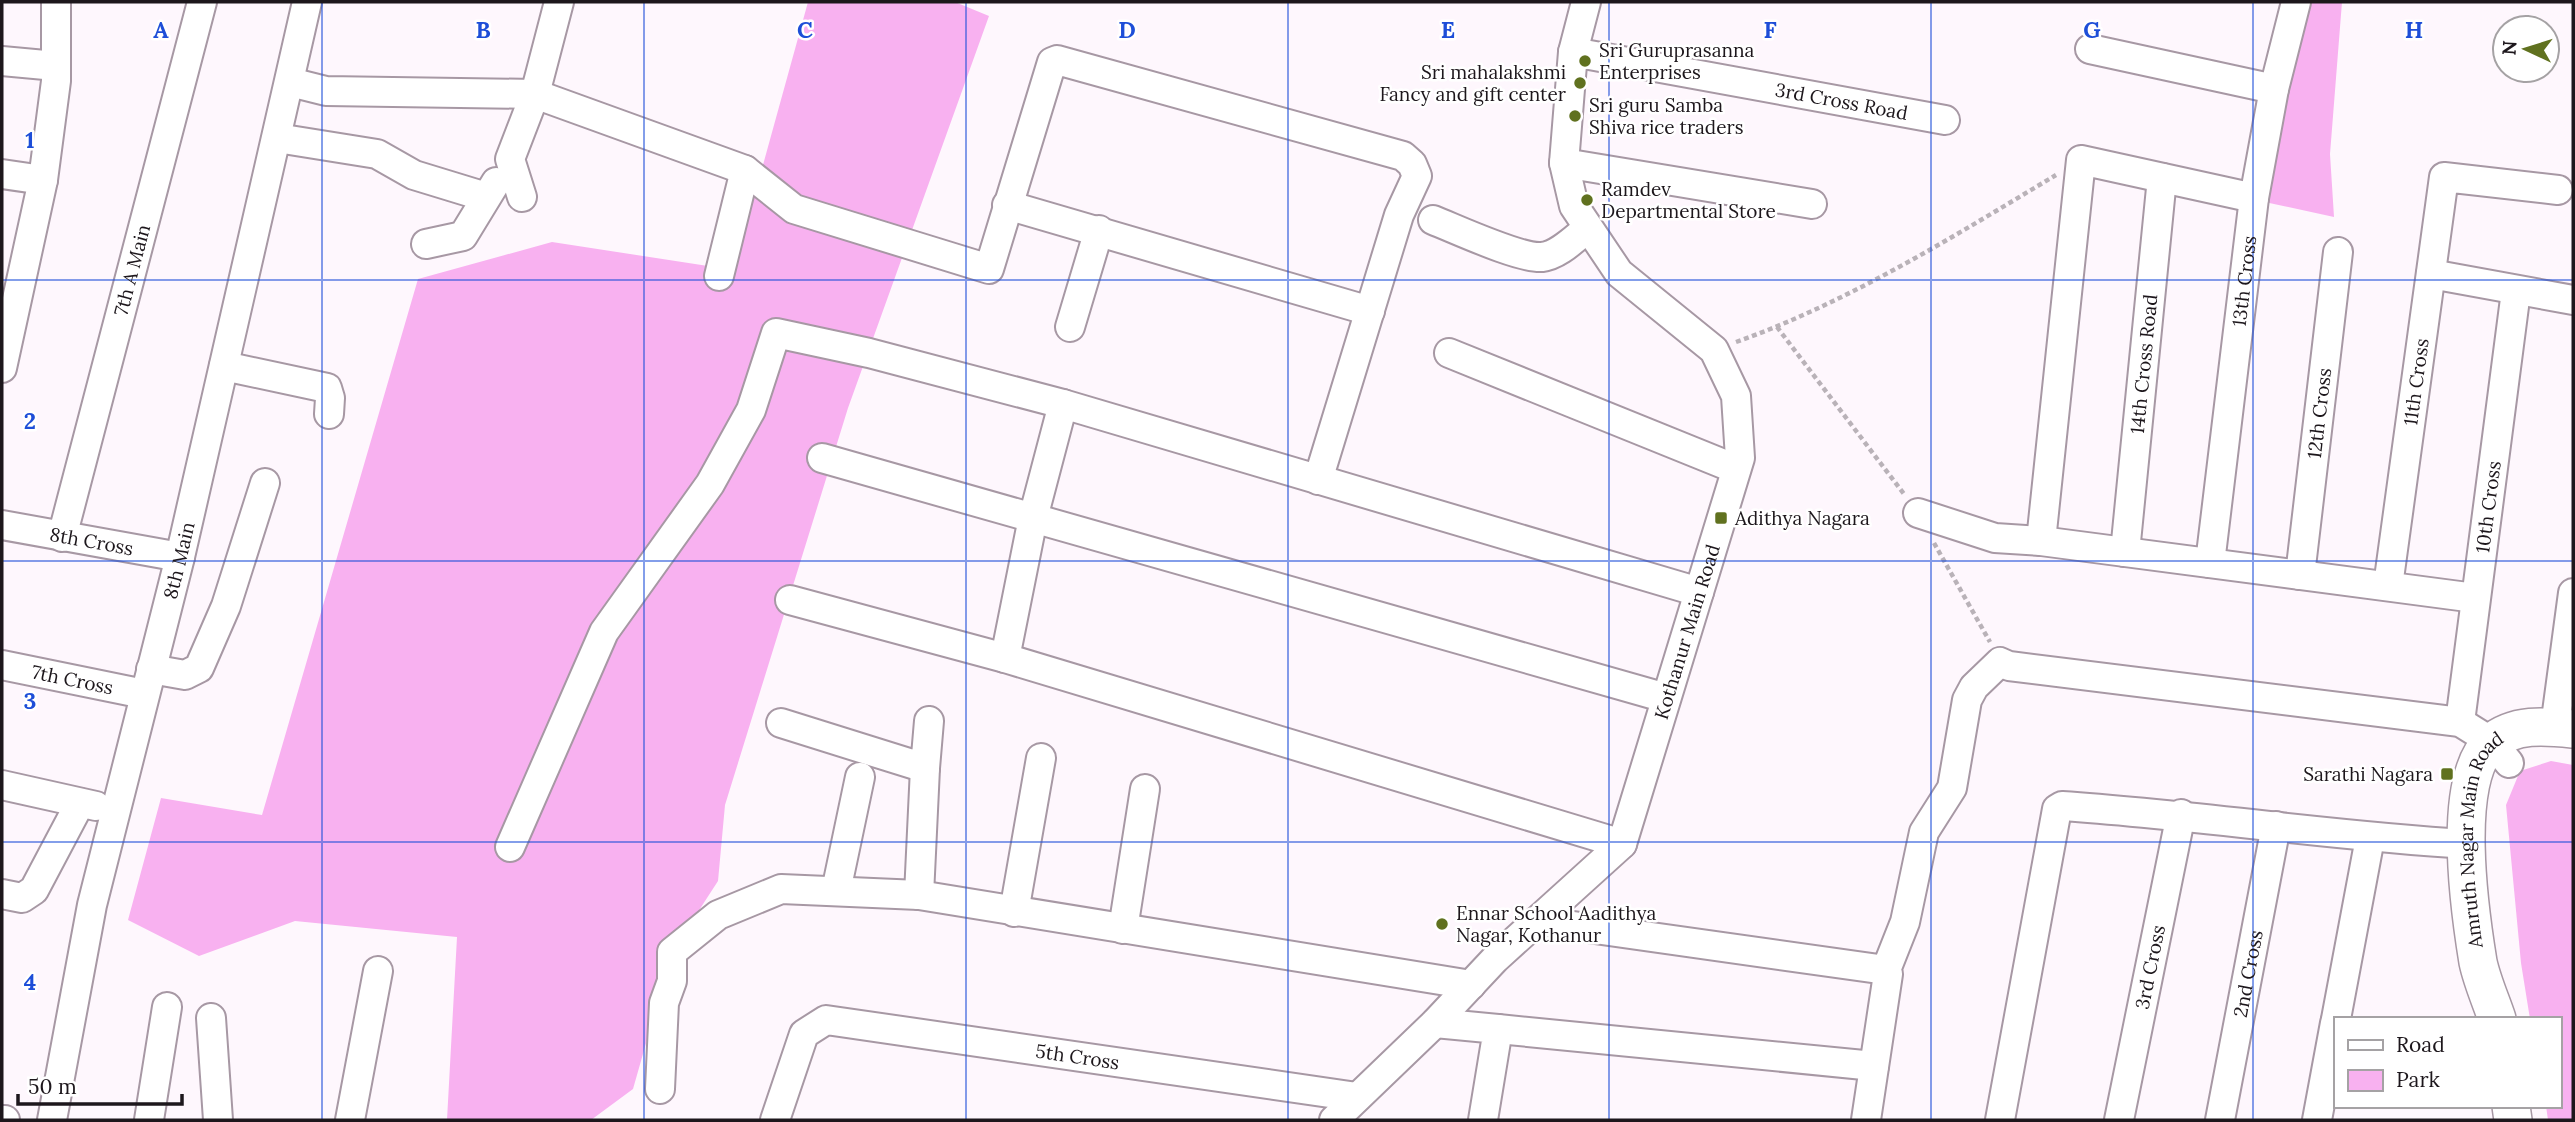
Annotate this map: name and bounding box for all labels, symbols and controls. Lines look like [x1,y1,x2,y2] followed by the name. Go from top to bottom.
[2491,14,2561,84] north arrow
[153,15,169,44] text: A
[475,15,491,44] text: B
[797,15,813,44] text: C
[1118,15,1136,44] text: D
[1441,15,1455,44] text: E
[1763,15,1777,44] text: F
[2083,15,2101,44] text: G
[2405,15,2423,44] text: H
[1599,38,1755,84] place label: Sri Guruprasanna Enterprises
[2497,39,2522,56] text: N
[1577,53,1593,69] marker: Sri Guruprasanna Enterprises
[1379,60,1567,106] place label: Sri mahalakshmi Fancy and gift center
[1572,75,1588,91] marker: Sri mahalakshmi Fancy and gift center
[1773,77,1910,125] street label: 3rd Cross Road
[1589,93,1744,139] place label: Sri guru Samba Shiva rice traders
[1567,108,1583,124] marker: Sri guru Samba Shiva rice traders
[25,125,35,154] text: 1
[1601,177,1776,223] place label: Ramdev Departmental Store
[1579,192,1595,208] marker: Ramdev Departmental Store
[108,222,155,318] street label: 7th A Main
[2227,234,2261,328] street label: 13th Cross
[2125,293,2162,435] street label: 14th Cross Road
[2398,337,2434,427] street label: 11th Cross
[2302,366,2336,460] street label: 12th Cross
[24,406,36,435] text: 2
[2470,459,2506,554] street label: 10th Cross
[1734,506,1870,530] place label: Adithya Nagara
[1713,510,1729,526] marker: Adithya Nagara
[158,520,200,602] street label: 8th Main
[48,522,135,560] street label: 8th Cross
[1649,541,1725,722] street label: Kothanur Main Road
[30,659,116,699] street label: 7th Cross
[24,686,36,715] text: 3
[2454,726,2508,951] street label: Amruth Nagar Main Road
[2303,762,2433,786] place label: Sarathi Nagara
[2439,766,2455,782] marker: Sarathi Nagara
[1456,901,1656,947] place label: Ennar School Aadithya Nagar, Kothanur
[1434,916,1450,932] marker: Ennar School Aadithya Nagar, Kothanur
[2130,923,2170,1011] street label: 3rd Cross
[2228,928,2268,1019] street label: 2nd Cross
[24,967,36,996] text: 4
[2334,1017,2561,1108] legend
[2396,1031,2445,1058] text: Road
[1034,1039,1121,1074] street label: 5th Cross
[18,1062,182,1106] scale bar
[2396,1066,2440,1093] text: Park
[28,1073,77,1100] text: 50 m

